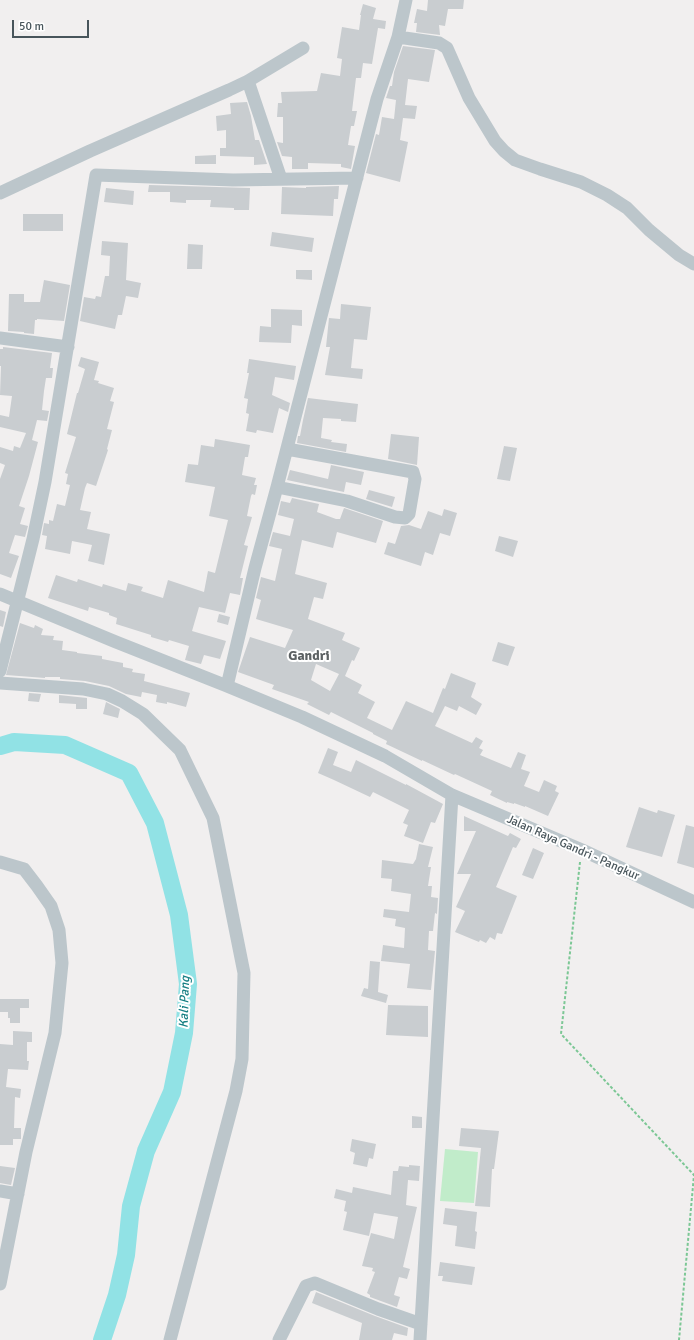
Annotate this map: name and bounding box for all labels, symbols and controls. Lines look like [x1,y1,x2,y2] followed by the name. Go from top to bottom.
[14,12,91,38] scale bar
[19,19,44,34] text: 50 m
[288,648,330,664] district label: Gandri
[504,812,642,884] street label: Jalan Raya Gandri - Pangkur
[176,976,194,1028] water label: Kali Pang

